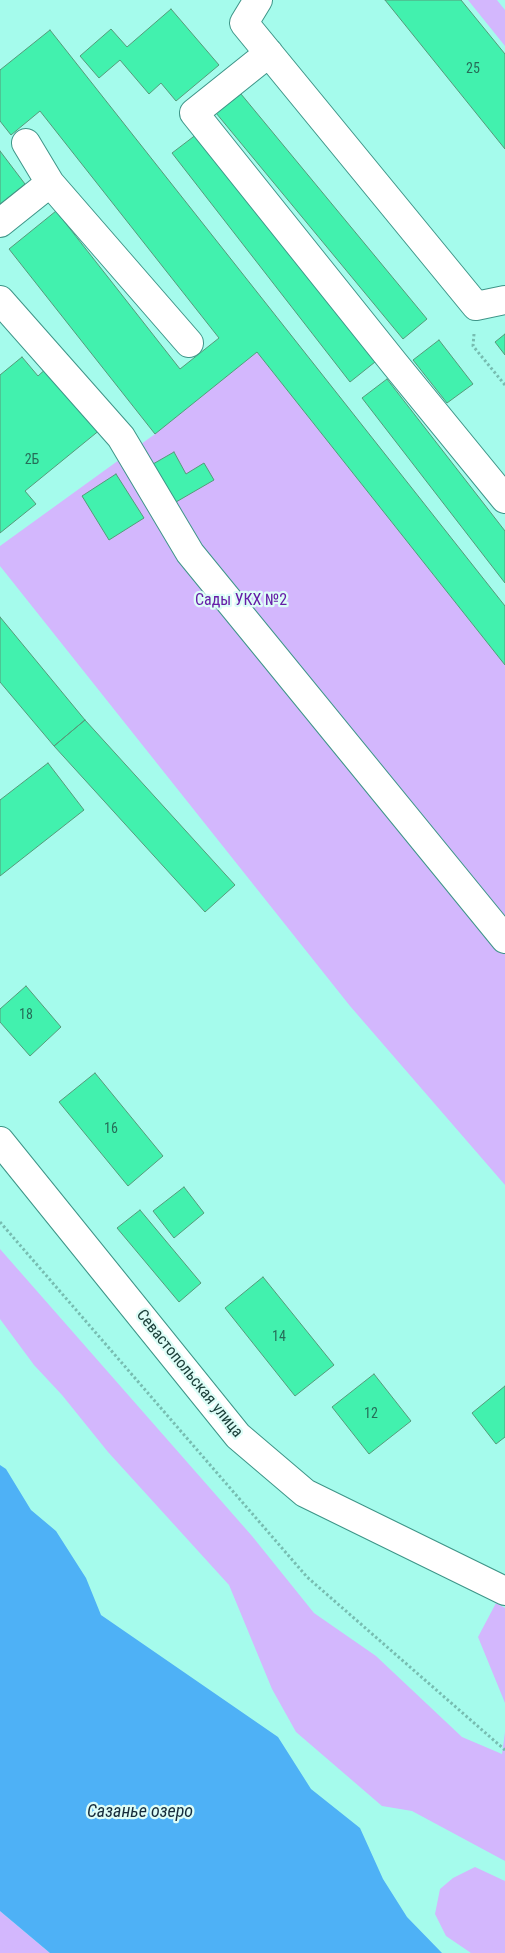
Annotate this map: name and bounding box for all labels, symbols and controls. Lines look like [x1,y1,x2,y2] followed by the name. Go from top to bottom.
[466,61,480,77] house number: 25
[25,452,39,468] house number: 2Б
[195,591,287,611] park label: Сады УКХ №2
[19,1007,33,1023] house number: 18
[104,1121,118,1137] house number: 16
[132,1306,246,1442] street label: Севастопольская улица
[272,1329,286,1345] house number: 14
[364,1406,378,1422] house number: 12
[87,1801,193,1823] water label: Сазанье озеро

